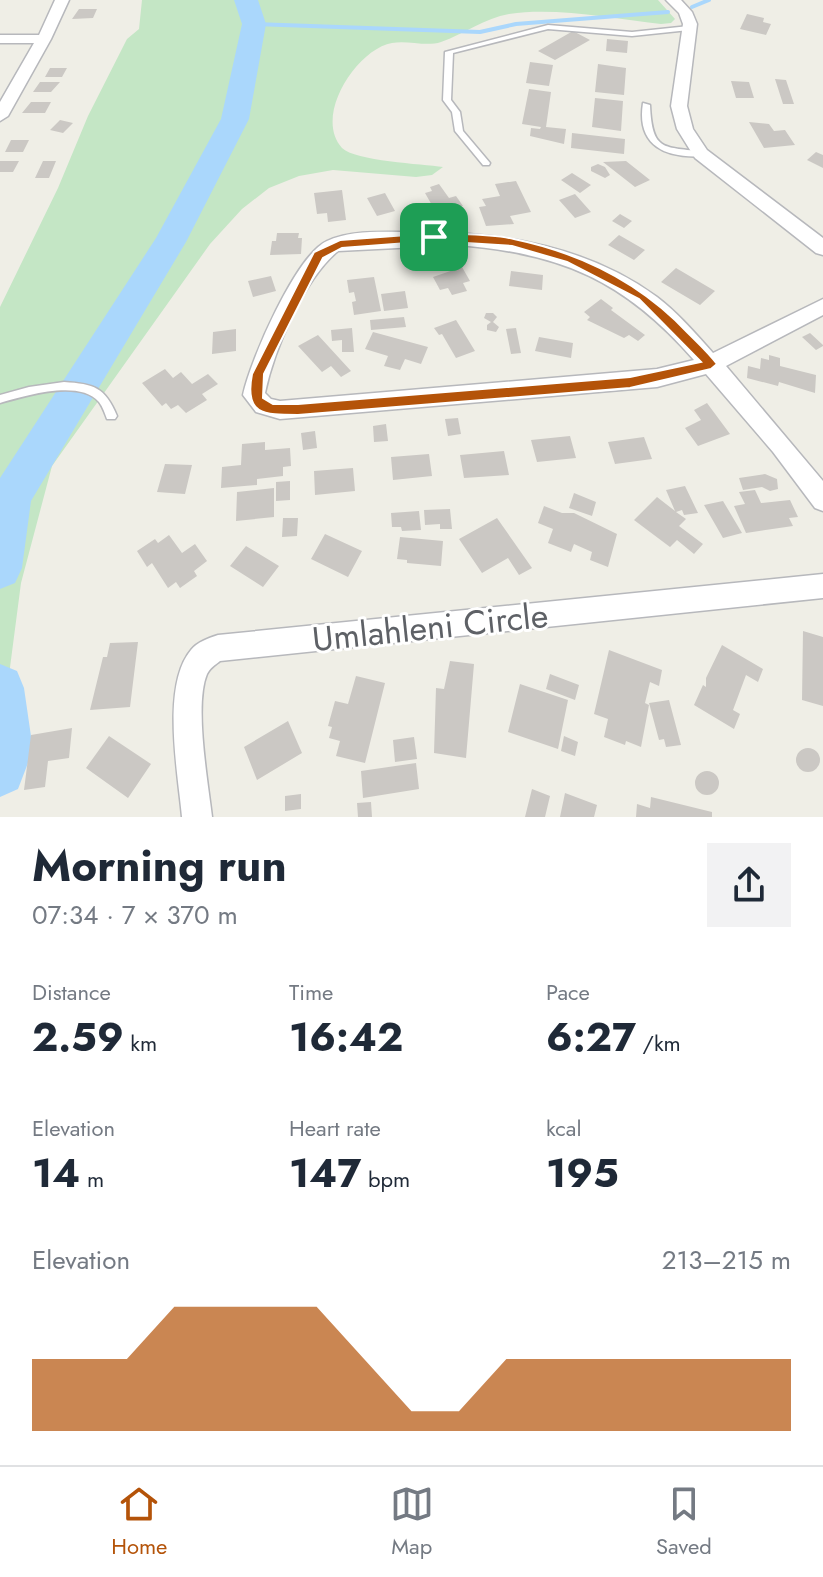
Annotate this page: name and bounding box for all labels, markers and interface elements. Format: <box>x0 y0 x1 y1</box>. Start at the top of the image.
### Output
pin <box>400 203 468 271</box>
icon: arrive <box>412 215 456 259</box>
street label: Umlahleni Circle <box>310 591 550 664</box>
text: Morning run <box>32 834 287 898</box>
button: share <box>707 843 791 927</box>
text: 07:34 · 7 × 370 m <box>32 896 238 934</box>
text: Distance <box>32 976 111 1008</box>
text: Time <box>289 976 333 1008</box>
text: Pace <box>546 976 590 1008</box>
text: 2.59 <box>32 1008 124 1066</box>
text: 16:42 <box>289 1008 403 1066</box>
text: 6:27 <box>546 1008 636 1066</box>
text: km <box>124 1027 157 1059</box>
text: /km <box>636 1027 681 1059</box>
text: Elevation <box>32 1112 115 1144</box>
text: Heart rate <box>289 1112 381 1144</box>
text: kcal <box>546 1112 582 1144</box>
text: 14 <box>32 1144 80 1202</box>
text: 147 <box>289 1144 361 1202</box>
text: 195 <box>546 1144 619 1202</box>
text: m <box>80 1163 104 1195</box>
text: bpm <box>361 1163 410 1195</box>
text: Elevation <box>32 1241 130 1279</box>
text: 213–215 m <box>662 1241 791 1279</box>
tab: Home <box>111 1482 167 1562</box>
tab: Map <box>390 1482 434 1562</box>
tab: Saved <box>656 1482 712 1562</box>

